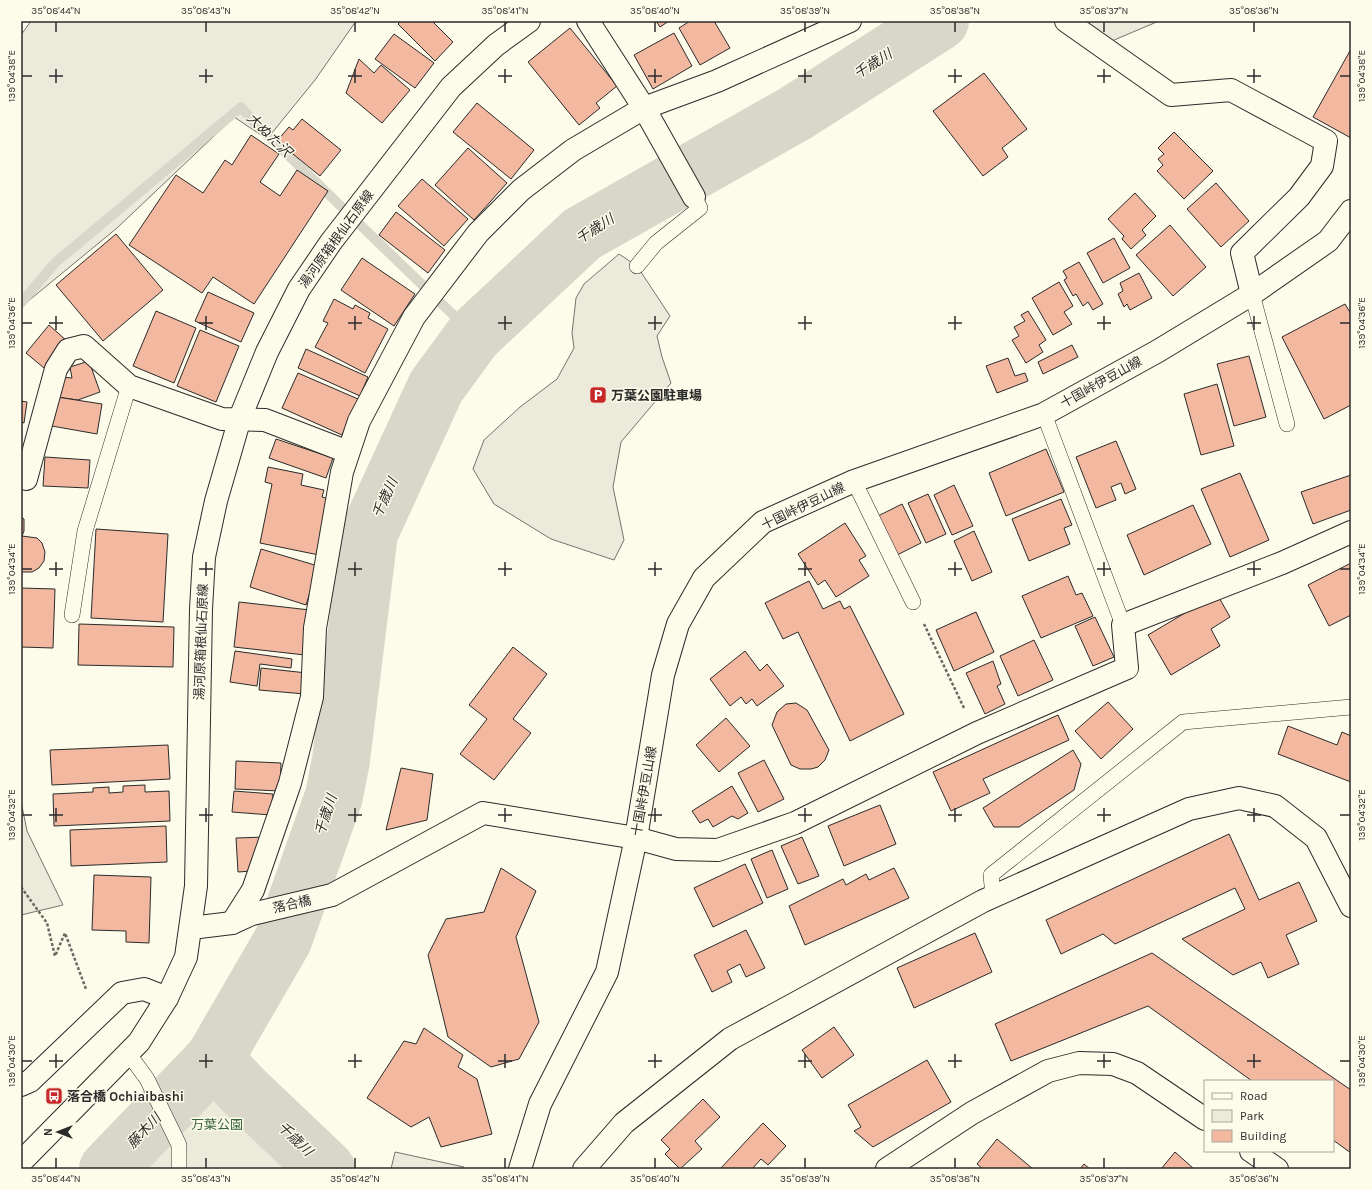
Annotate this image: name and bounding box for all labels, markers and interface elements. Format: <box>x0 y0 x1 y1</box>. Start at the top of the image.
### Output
text: 35°08'44"N <box>31 5 81 17</box>
text: 35°08'43"N <box>181 5 231 17</box>
text: 35°08'42"N <box>330 5 380 17</box>
text: 35°08'41"N <box>481 5 529 17</box>
text: 35°08'40"N <box>630 5 680 17</box>
text: 35°08'39"N <box>780 5 830 17</box>
text: 35°08'38"N <box>930 5 980 17</box>
text: 35°08'37"N <box>1080 5 1128 17</box>
text: 35°08'36"N <box>1229 5 1279 17</box>
water label: 千歳川 <box>851 44 897 83</box>
text: 139°04'38"E <box>6 50 18 102</box>
text: 139°04'38"E <box>1356 50 1368 102</box>
water label: 大ぬた沢 <box>243 109 296 162</box>
street label: 湯河原箱根仙石原線 <box>296 187 376 291</box>
water label: 千歳川 <box>573 209 619 248</box>
text: 139°04'36"E <box>6 297 18 349</box>
text: 139°04'36"E <box>1356 297 1368 349</box>
street label: 十国峠伊豆山線 <box>1058 353 1144 411</box>
parking icon: 万葉公園駐車場 <box>588 385 608 405</box>
place label: 万葉公園駐車場 <box>611 388 702 403</box>
water label: 千歳川 <box>369 474 402 521</box>
street label: 十国峠伊豆山線 <box>759 479 847 533</box>
text: 139°04'34"E <box>6 543 18 595</box>
text: 139°04'34"E <box>1356 543 1368 595</box>
street label: 湯河原箱根仙石原線 <box>191 583 211 701</box>
street label: 十国峠伊豆山線 <box>629 745 659 837</box>
text: 139°04'32"E <box>6 789 18 841</box>
text: 139°04'32"E <box>1356 789 1368 841</box>
water label: 千歳川 <box>311 790 341 838</box>
street label: 落合橋 <box>271 892 313 916</box>
text: 139°04'30"E <box>6 1035 18 1087</box>
text: 139°04'30"E <box>1356 1035 1368 1087</box>
legend <box>1204 1080 1334 1152</box>
bus stop icon: 落合橋 Ochiaibashi <box>44 1086 64 1106</box>
place label: 落合橋 Ochiaibashi <box>67 1089 184 1104</box>
text: Road <box>1240 1089 1268 1103</box>
water label: 藤木川 <box>123 1109 166 1152</box>
text: Park <box>1240 1109 1265 1123</box>
north arrow <box>38 1112 78 1152</box>
park label: 万葉公園 <box>191 1117 243 1132</box>
water label: 千歳川 <box>274 1118 317 1161</box>
text: N <box>42 1128 55 1136</box>
text: Building <box>1240 1129 1287 1143</box>
text: 35°08'44"N <box>31 1173 81 1185</box>
text: 35°08'43"N <box>181 1173 231 1185</box>
text: 35°08'42"N <box>330 1173 380 1185</box>
text: 35°08'41"N <box>481 1173 529 1185</box>
text: 35°08'40"N <box>630 1173 680 1185</box>
text: 35°08'39"N <box>780 1173 830 1185</box>
text: 35°08'38"N <box>930 1173 980 1185</box>
text: 35°08'37"N <box>1080 1173 1128 1185</box>
text: 35°08'36"N <box>1229 1173 1279 1185</box>

